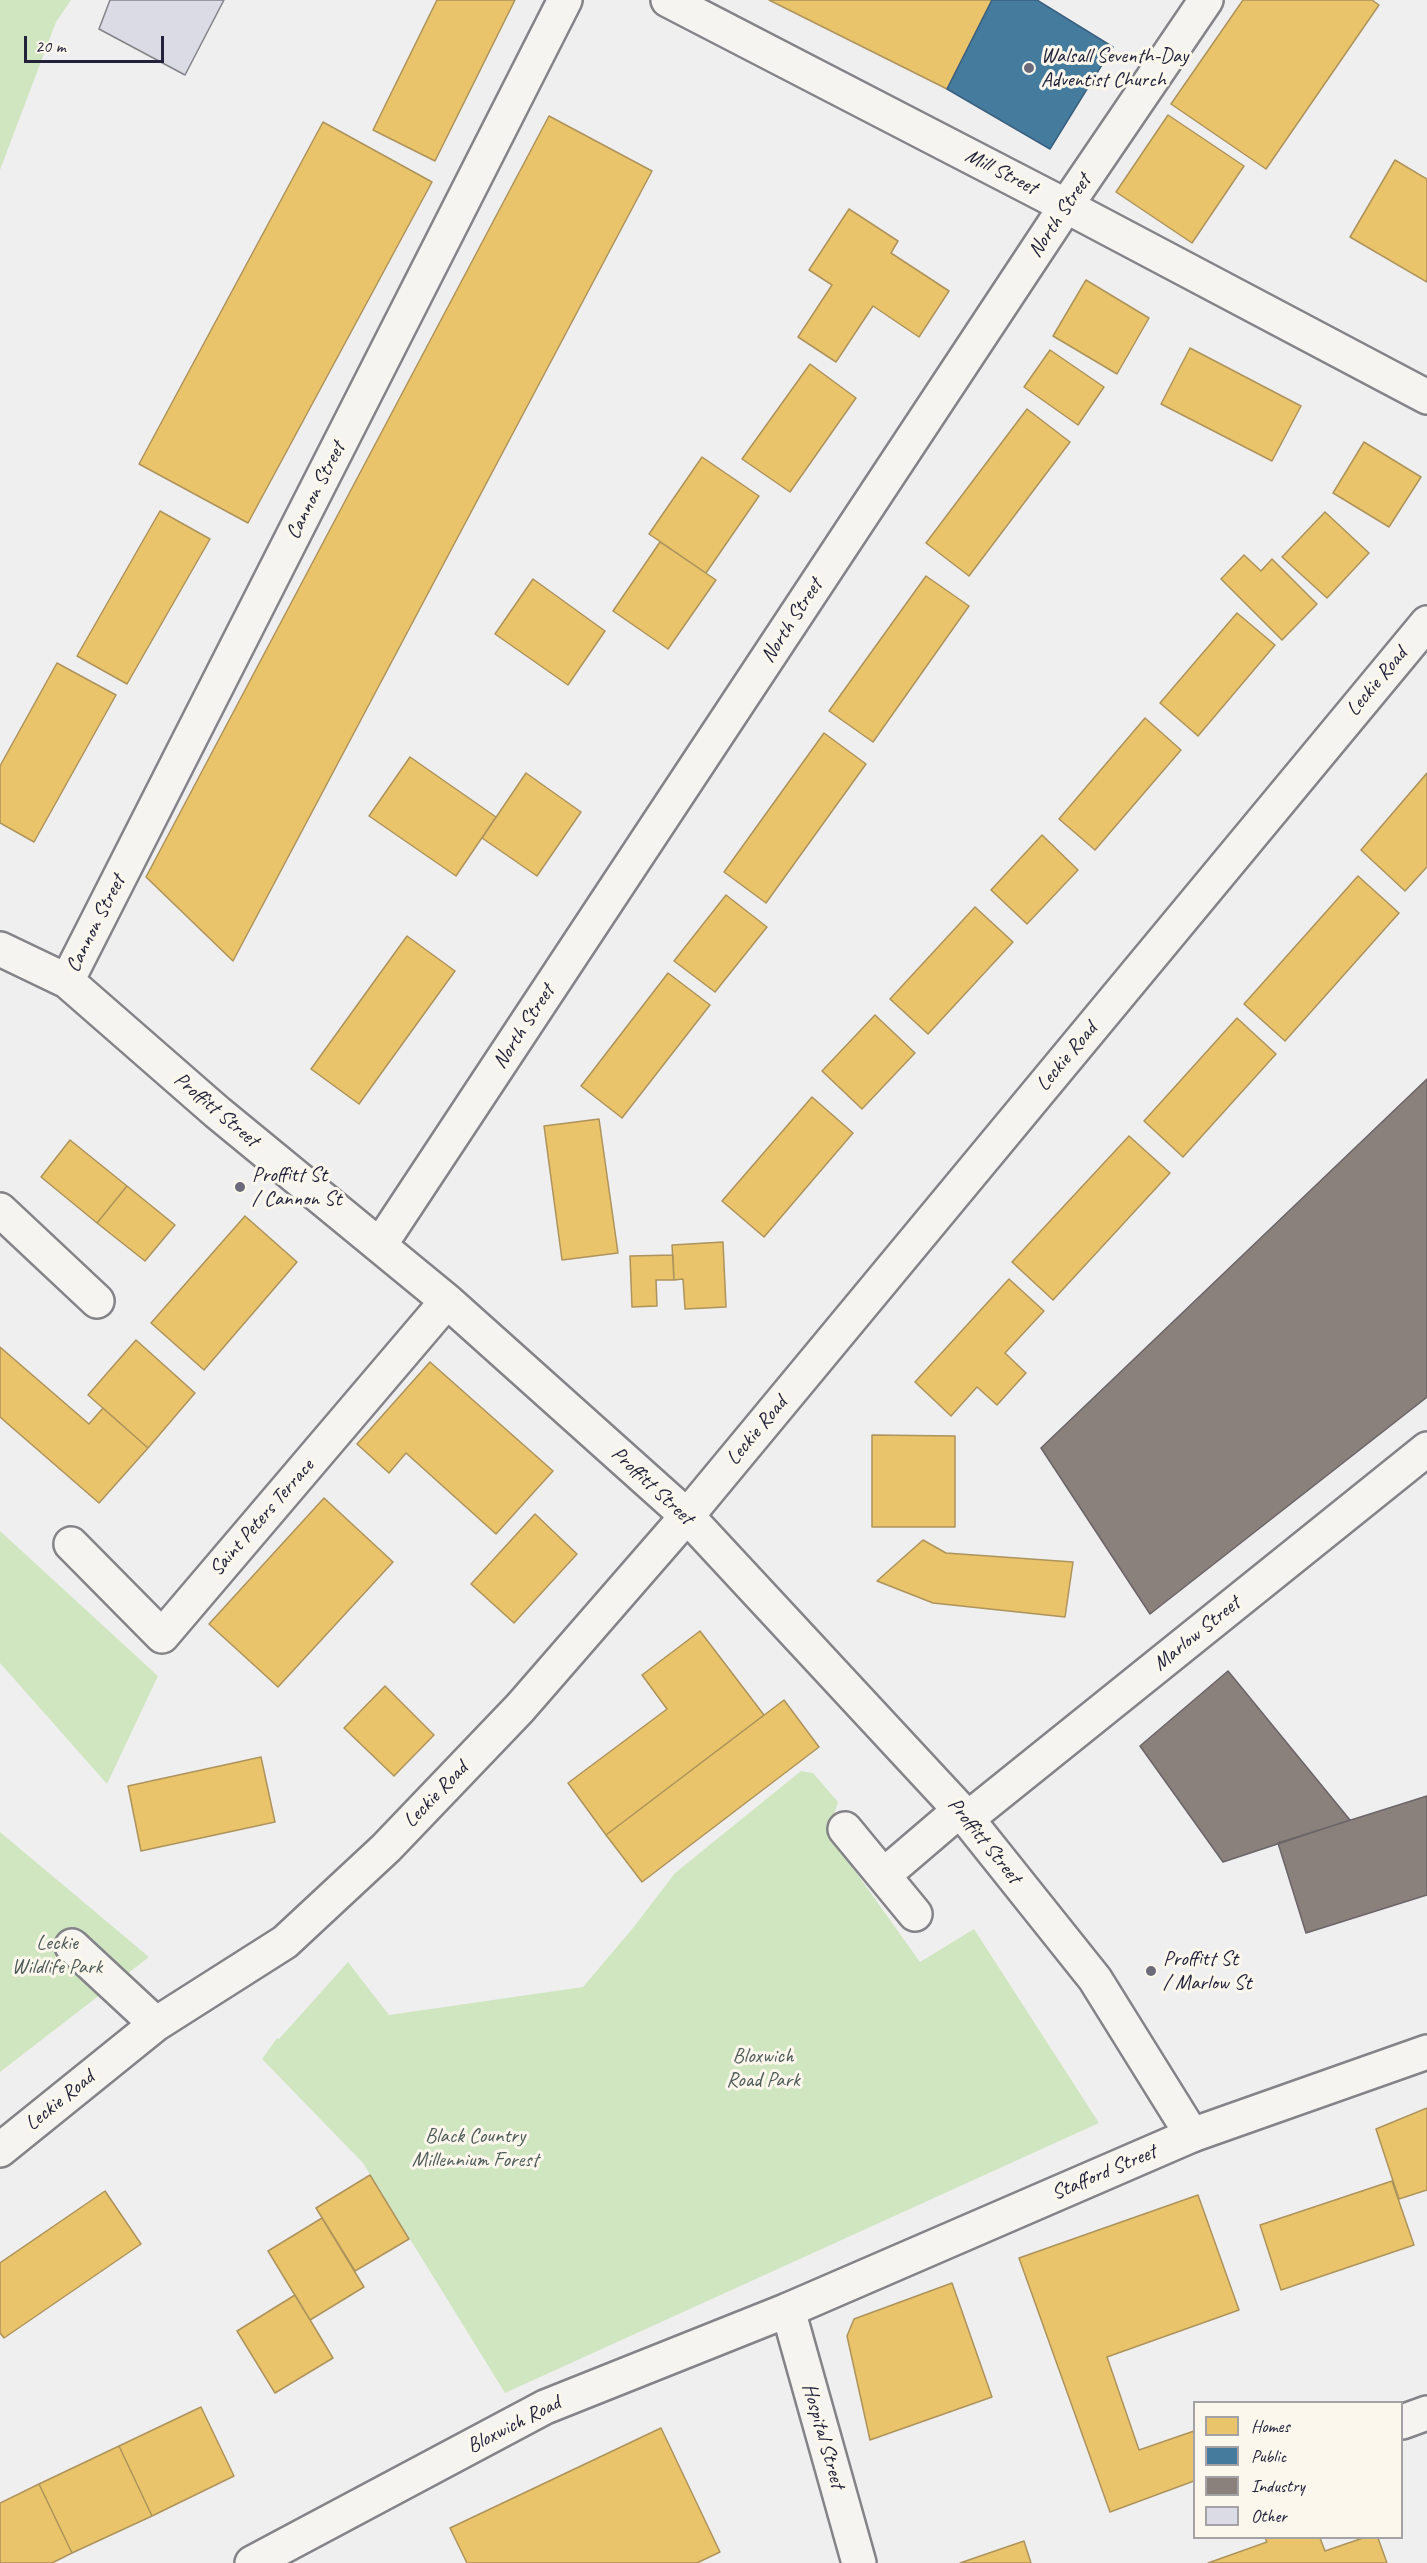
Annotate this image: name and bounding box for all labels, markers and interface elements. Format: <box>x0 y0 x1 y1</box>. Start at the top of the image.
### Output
scale bar <box>27 24 166 62</box>
text: 20 m <box>35 35 66 57</box>
place label: Walsall Seventh-Day Adventist Church <box>1041 43 1188 93</box>
marker: Walsall Seventh-Day Adventist Church <box>1022 61 1036 75</box>
street label: Mill Street <box>961 143 1041 201</box>
street label: North Street <box>1023 170 1097 262</box>
street label: Cannon Street <box>281 438 351 544</box>
street label: North Street <box>756 574 828 668</box>
street label: Leckie Road <box>1341 643 1413 721</box>
street label: Cannon Street <box>61 871 131 977</box>
street label: North Street <box>488 980 560 1074</box>
street label: Leckie Road <box>1031 1018 1103 1096</box>
street label: Proffitt Street <box>168 1067 264 1153</box>
place label: Proffitt St / Cannon St <box>252 1162 342 1212</box>
marker: Proffitt St / Cannon St <box>233 1180 247 1194</box>
street label: Leckie Road <box>721 1392 793 1470</box>
street label: Proffitt Street <box>606 1442 698 1530</box>
street label: Saint Peters Terrace <box>204 1454 320 1582</box>
street label: Marlow Street <box>1148 1591 1246 1677</box>
street label: Leckie Road <box>398 1757 474 1833</box>
street label: Proffitt Street <box>942 1793 1026 1889</box>
park label: Leckie Wildlife Park <box>12 1930 102 1980</box>
place label: Proffitt St / Marlow St <box>1163 1946 1251 1996</box>
marker: Proffitt St / Marlow St <box>1144 1964 1158 1978</box>
park label: Bloxwich Road Park <box>726 2043 800 2093</box>
street label: Leckie Road <box>20 2065 100 2137</box>
park label: Black Country Millennium Forest <box>412 2123 538 2173</box>
street label: Stafford Street <box>1048 2140 1160 2206</box>
street label: Hospital Street <box>796 2381 850 2491</box>
street label: Bloxwich Road <box>463 2391 565 2459</box>
legend <box>1193 2401 1403 2539</box>
text: Homes <box>1251 2415 1290 2437</box>
text: Public <box>1251 2445 1286 2467</box>
text: Industry <box>1251 2475 1305 2497</box>
text: Other <box>1251 2505 1287 2527</box>

